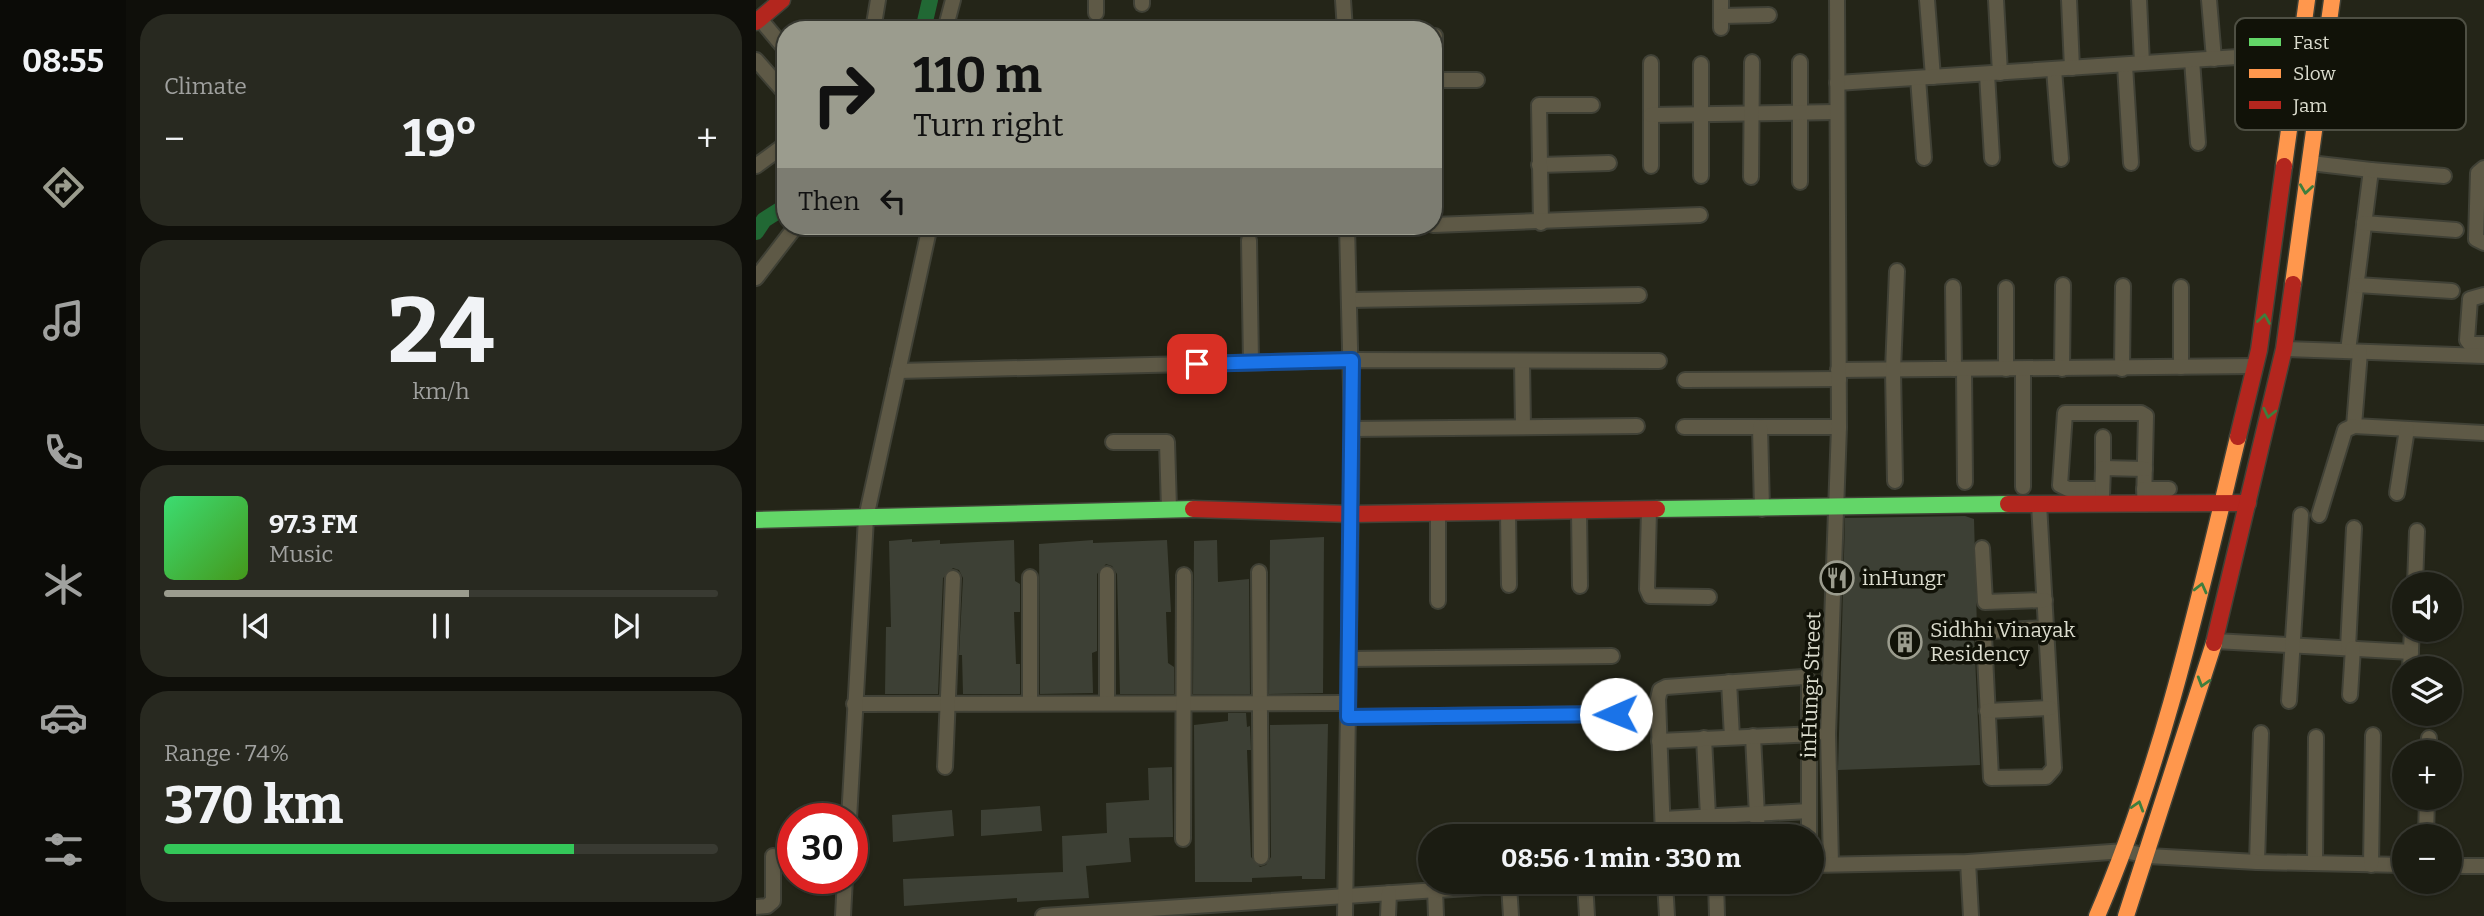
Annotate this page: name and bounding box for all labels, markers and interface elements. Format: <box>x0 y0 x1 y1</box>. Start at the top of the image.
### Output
legend <box>2235 18 2466 130</box>
text: Fast <box>2293 31 2330 54</box>
text: 08:55 <box>22 42 104 80</box>
text: 110 m <box>913 46 1042 105</box>
icon: right <box>798 49 889 140</box>
text: Slow <box>2293 62 2336 85</box>
text: Climate <box>164 72 247 100</box>
text: Jam <box>2292 94 2327 117</box>
text: Turn right <box>913 106 1064 144</box>
text: 19° <box>403 107 478 170</box>
text: − <box>164 116 185 162</box>
text: + <box>696 116 718 162</box>
icon: directions <box>39 163 88 212</box>
icon: left <box>874 182 912 220</box>
one-way arrow <box>2299 183 2314 195</box>
text: Then <box>798 186 860 217</box>
text: 24 <box>388 277 494 386</box>
icon: music <box>39 296 88 345</box>
one-way arrow <box>2256 313 2271 325</box>
pin <box>1167 334 1227 394</box>
icon: arrive <box>1178 345 1216 383</box>
text: km/h <box>413 377 469 405</box>
one-way arrow <box>2263 407 2277 419</box>
icon: phone <box>39 428 88 477</box>
text: 97.3 FM <box>269 509 358 540</box>
text: Music <box>269 540 333 568</box>
restaurant icon: inHungr <box>1818 559 1856 597</box>
icon: climate <box>39 560 88 609</box>
place label: inHungr <box>1862 565 1945 591</box>
map controls <box>2392 572 2462 894</box>
button: sound <box>2392 572 2462 642</box>
one-way arrow <box>2193 582 2208 594</box>
icon: previous <box>237 607 275 645</box>
icon: pause <box>422 607 460 645</box>
icon: next <box>607 607 645 645</box>
street label: inHungr Street <box>1795 611 1827 759</box>
place label: Sidhhi Vinayak Residency <box>1930 617 2075 667</box>
building icon: Sidhhi Vinayak Residency <box>1886 623 1924 661</box>
button: layers <box>2392 656 2462 726</box>
one-way arrow <box>2196 675 2211 687</box>
position arrow <box>1579 677 1653 751</box>
icon: car <box>39 693 88 742</box>
text: Range · 74% <box>164 739 289 767</box>
button: + <box>2392 740 2462 810</box>
text: 370 km <box>164 774 343 837</box>
one-way arrow <box>2130 801 2145 813</box>
speed limit sign: 30 <box>777 803 868 894</box>
button: − <box>2392 824 2462 894</box>
icon: filters <box>39 825 88 874</box>
text: 08:56 · 1 min · 330 m <box>1501 843 1741 874</box>

